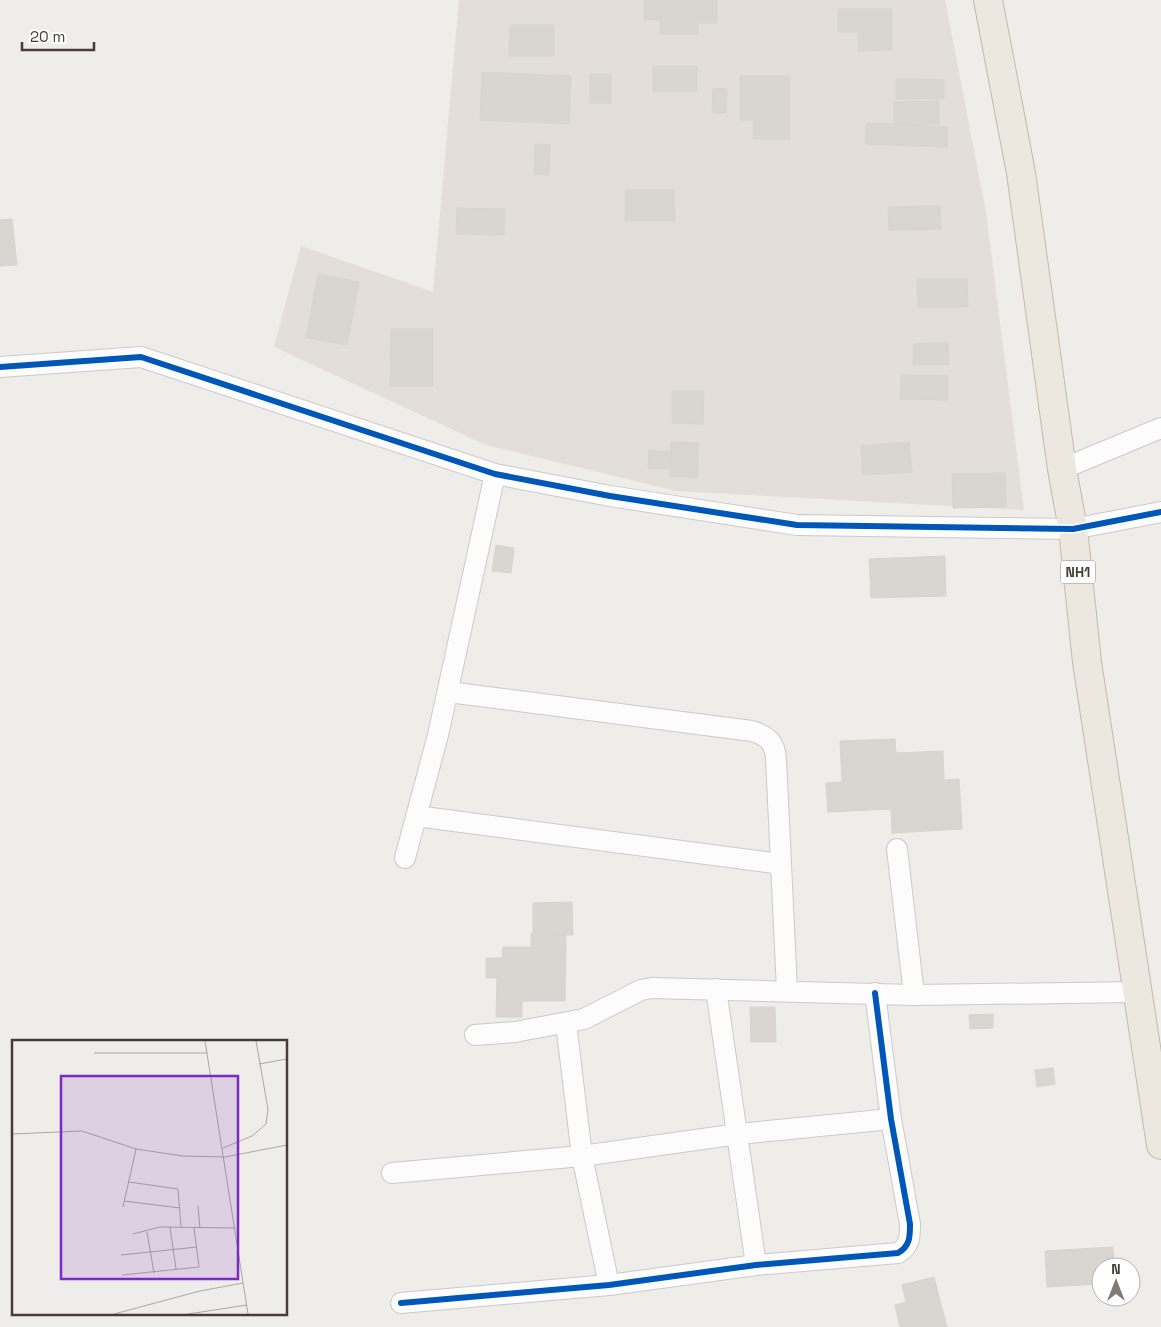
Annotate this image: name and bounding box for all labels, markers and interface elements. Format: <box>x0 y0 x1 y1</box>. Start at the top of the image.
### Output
scale bar <box>22 20 95 52</box>
text: 20 m <box>30 27 65 46</box>
road number: NH1 <box>1060 560 1096 584</box>
inset map <box>12 1040 288 1314</box>
north arrow <box>1091 1257 1141 1307</box>
text: N <box>1111 1260 1121 1278</box>

